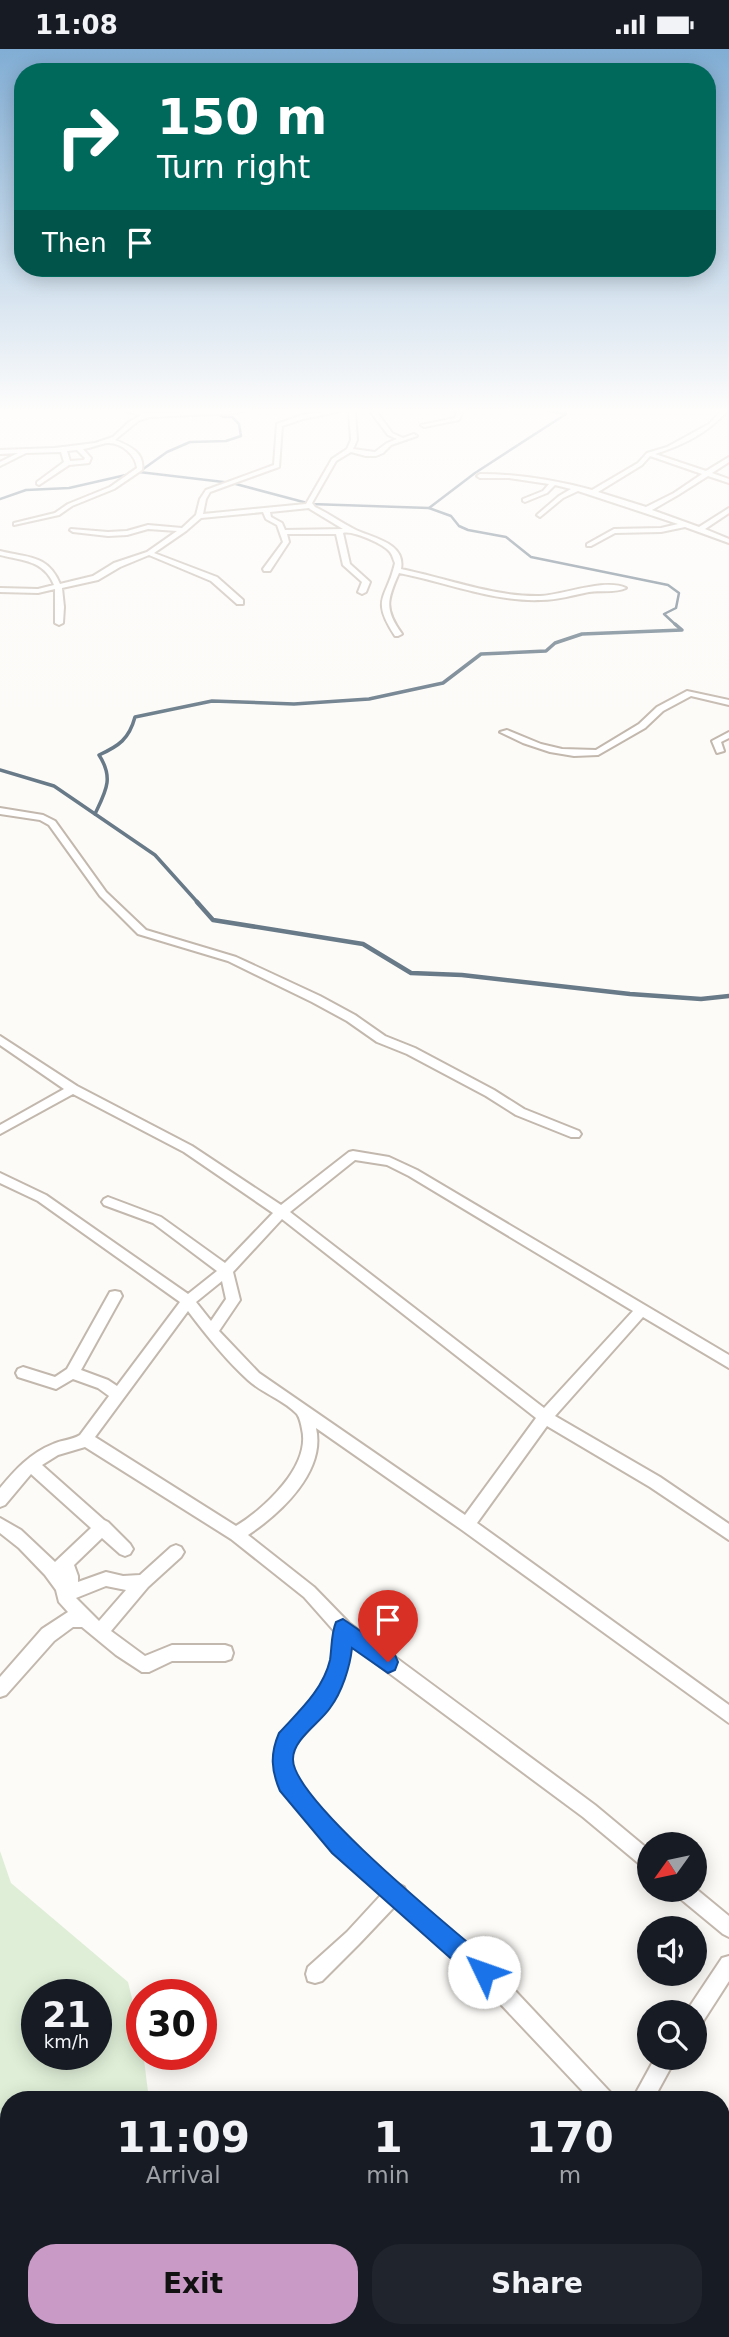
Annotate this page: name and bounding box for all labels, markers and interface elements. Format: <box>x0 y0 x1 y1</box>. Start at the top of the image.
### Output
text: 11:08 <box>35 10 118 40</box>
text: 150 m <box>157 89 327 146</box>
icon: right <box>42 91 133 182</box>
text: Turn right <box>157 148 310 186</box>
icon: arrive <box>121 224 159 262</box>
text: Then <box>42 228 107 258</box>
pin <box>358 1590 418 1662</box>
icon: arrive <box>369 1601 407 1639</box>
north arrow <box>637 1832 707 1902</box>
map controls <box>637 1832 707 2070</box>
button: sound <box>637 1916 707 1986</box>
position arrow <box>447 1935 521 2009</box>
speed limit sign: 30 <box>126 1979 217 2070</box>
text: 21 <box>42 1995 91 2035</box>
button: search <box>637 2000 707 2070</box>
text: km/h <box>44 2031 89 2052</box>
text: 11:09 <box>116 2113 250 2162</box>
text: 1 <box>373 2113 403 2162</box>
text: 170 <box>526 2113 614 2162</box>
text: Arrival <box>146 2162 221 2188</box>
text: min <box>366 2162 410 2188</box>
text: m <box>559 2162 581 2188</box>
button: Exit <box>28 2244 358 2324</box>
button: Share <box>372 2244 702 2324</box>

